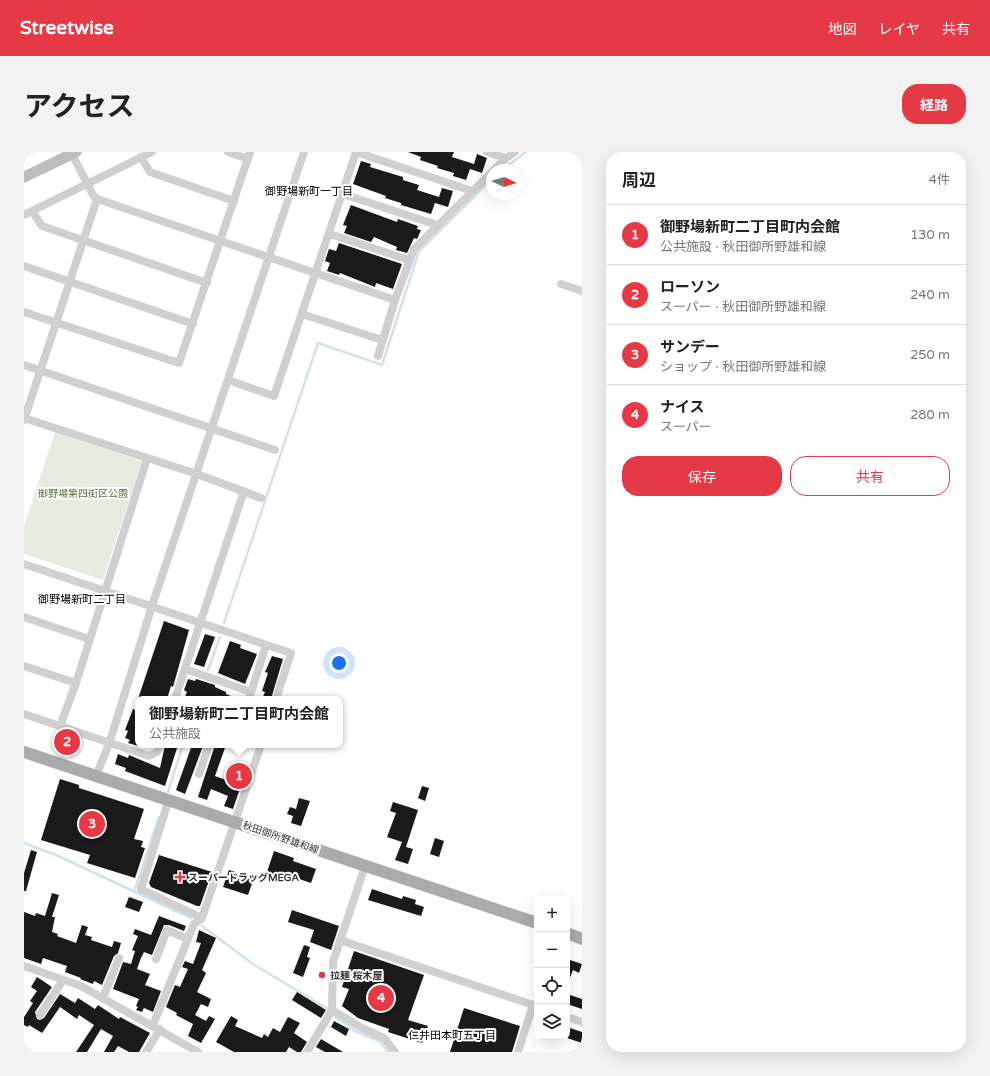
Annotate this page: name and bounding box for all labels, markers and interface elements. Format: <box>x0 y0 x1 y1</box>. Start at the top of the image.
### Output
text: Streetwise <box>20 17 114 39</box>
text: 地図 <box>828 21 856 38</box>
text: レイヤ <box>878 21 920 38</box>
text: 共有 <box>942 21 970 38</box>
button: 経路 <box>902 84 966 124</box>
text: アクセス <box>24 90 135 124</box>
north arrow <box>486 164 522 200</box>
text: 周辺 <box>622 170 656 191</box>
text: 4件 <box>929 172 950 188</box>
district label: 御野場新町一丁目 <box>264 185 353 198</box>
text: 御野場新町二丁目町内会館 <box>660 218 840 236</box>
text: 1 <box>631 227 639 243</box>
text: 130 m <box>910 227 950 243</box>
text: 公共施設 · 秋田御所野雄和線 <box>660 239 826 255</box>
text: ローソン <box>660 278 720 296</box>
text: 2 <box>631 287 639 303</box>
text: 240 m <box>910 287 950 303</box>
text: スーパー · 秋田御所野雄和線 <box>660 299 826 315</box>
text: サンデー <box>660 338 720 356</box>
text: 3 <box>631 347 639 363</box>
text: 250 m <box>910 347 950 363</box>
text: ショップ · 秋田御所野雄和線 <box>660 359 826 375</box>
text: ナイス <box>660 398 705 416</box>
text: 4 <box>631 407 639 423</box>
text: 280 m <box>910 407 950 423</box>
text: スーパー <box>660 419 712 435</box>
button: 保存 <box>622 456 782 496</box>
button: 共有 <box>790 456 950 496</box>
park label: 御野場第四街区公園 <box>38 488 128 500</box>
district label: 御野場新町二丁目 <box>37 593 126 606</box>
your location <box>329 653 349 673</box>
popup <box>135 696 343 748</box>
text: 御野場新町二丁目町内会館 <box>149 705 329 723</box>
text: 公共施設 <box>149 726 201 742</box>
pin: 2 <box>54 727 80 757</box>
pin: 1 <box>226 761 252 791</box>
pin: 3 <box>79 809 105 839</box>
street label: 秋田御所野雄和線 <box>241 819 320 857</box>
marker: スーパードラッグMEGA <box>175 872 185 882</box>
place label: スーパードラッグMEGA <box>188 872 299 884</box>
map controls <box>534 896 570 1040</box>
button: + <box>534 896 570 932</box>
button: − <box>534 932 570 968</box>
button: locate <box>534 968 570 1004</box>
marker: 拉麺 桜木屋 <box>317 970 327 980</box>
place label: 拉麺 桜木屋 <box>330 970 383 982</box>
pin: 4 <box>368 983 394 1013</box>
button: layers <box>534 1004 570 1040</box>
district label: 仁井田本町五丁目 <box>408 1029 496 1042</box>

